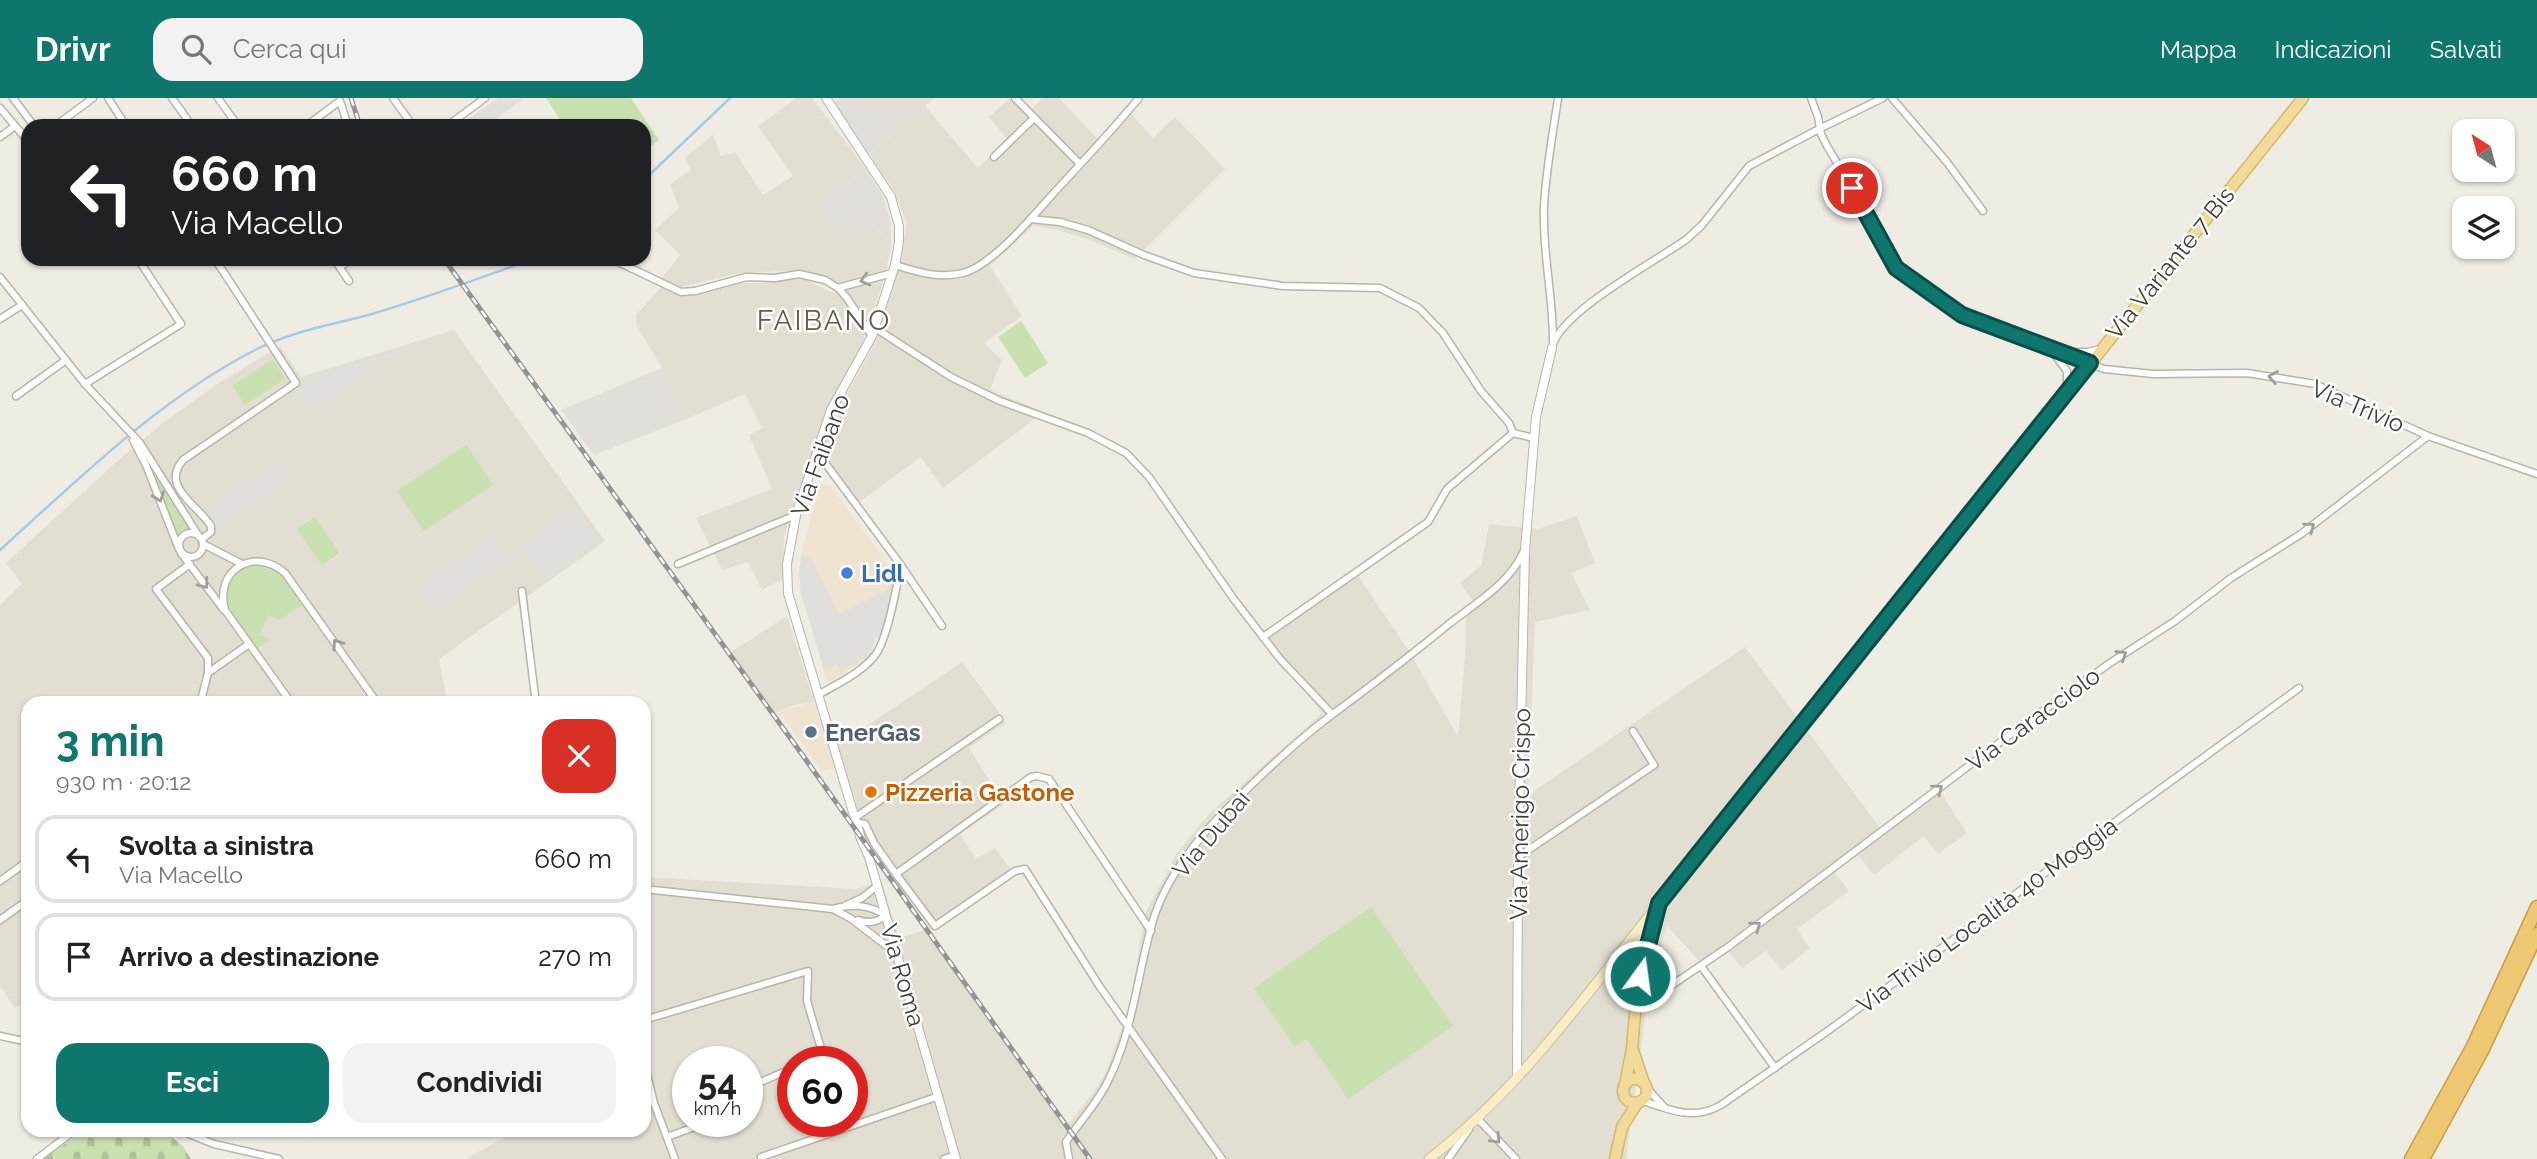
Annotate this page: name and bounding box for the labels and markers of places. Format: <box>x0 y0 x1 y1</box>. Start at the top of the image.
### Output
pin <box>1822 158 1882 218</box>
place label: Lidl <box>861 559 905 588</box>
marker: Lidl <box>839 565 855 581</box>
place label: EnerGas <box>825 718 921 747</box>
marker: EnerGas <box>803 724 819 740</box>
place label: Pizzeria Gastone <box>885 778 1074 807</box>
marker: Pizzeria Gastone <box>863 784 879 800</box>

